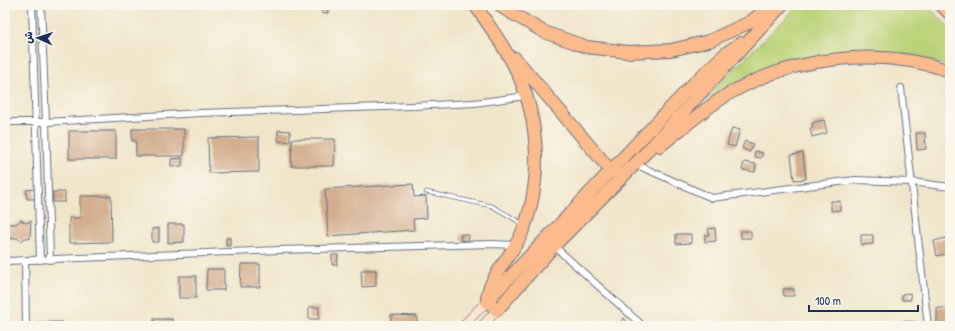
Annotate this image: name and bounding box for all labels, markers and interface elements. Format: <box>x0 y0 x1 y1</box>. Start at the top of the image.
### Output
north arrow <box>18 18 58 58</box>
text: ش <box>21 31 35 44</box>
scale bar <box>809 287 918 313</box>
text: 100 m <box>815 292 841 309</box>

